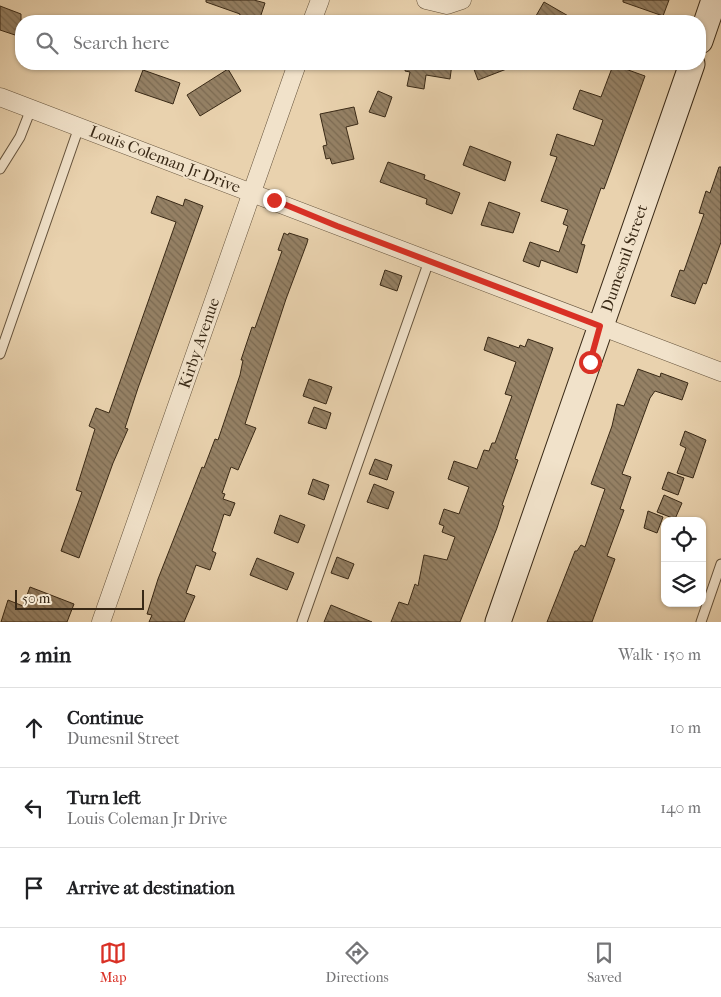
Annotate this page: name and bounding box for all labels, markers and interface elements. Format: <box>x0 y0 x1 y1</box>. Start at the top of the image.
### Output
search box <box>15 15 706 70</box>
icon: search <box>33 29 61 57</box>
text: Search here <box>73 32 169 54</box>
street label: Louis Coleman Jr Drive <box>87 121 243 197</box>
route end <box>263 189 286 212</box>
street label: Dumesnil Street <box>597 201 651 314</box>
street label: Kirby Avenue <box>175 295 223 391</box>
route start <box>579 351 602 374</box>
map controls <box>661 517 706 607</box>
button: locate <box>661 517 706 562</box>
button: layers <box>661 562 706 607</box>
scale bar <box>15 587 144 610</box>
text: 50 m <box>22 590 50 607</box>
text: 2 min <box>20 643 71 667</box>
text: Walk · 150 m <box>618 645 701 664</box>
text: Continue <box>67 707 143 729</box>
icon: ahead <box>20 714 48 742</box>
text: 10 m <box>670 718 701 737</box>
text: Dumesnil Street <box>67 729 179 748</box>
text: Turn left <box>67 787 141 809</box>
icon: left <box>20 794 48 822</box>
text: 140 m <box>660 798 701 817</box>
text: Louis Coleman Jr Drive <box>67 809 227 828</box>
icon: arrive <box>20 874 48 902</box>
text: Arrive at destination <box>67 877 235 899</box>
tab: Map <box>99 939 127 986</box>
tab: Directions <box>326 939 389 986</box>
tab: Saved <box>587 939 622 986</box>

